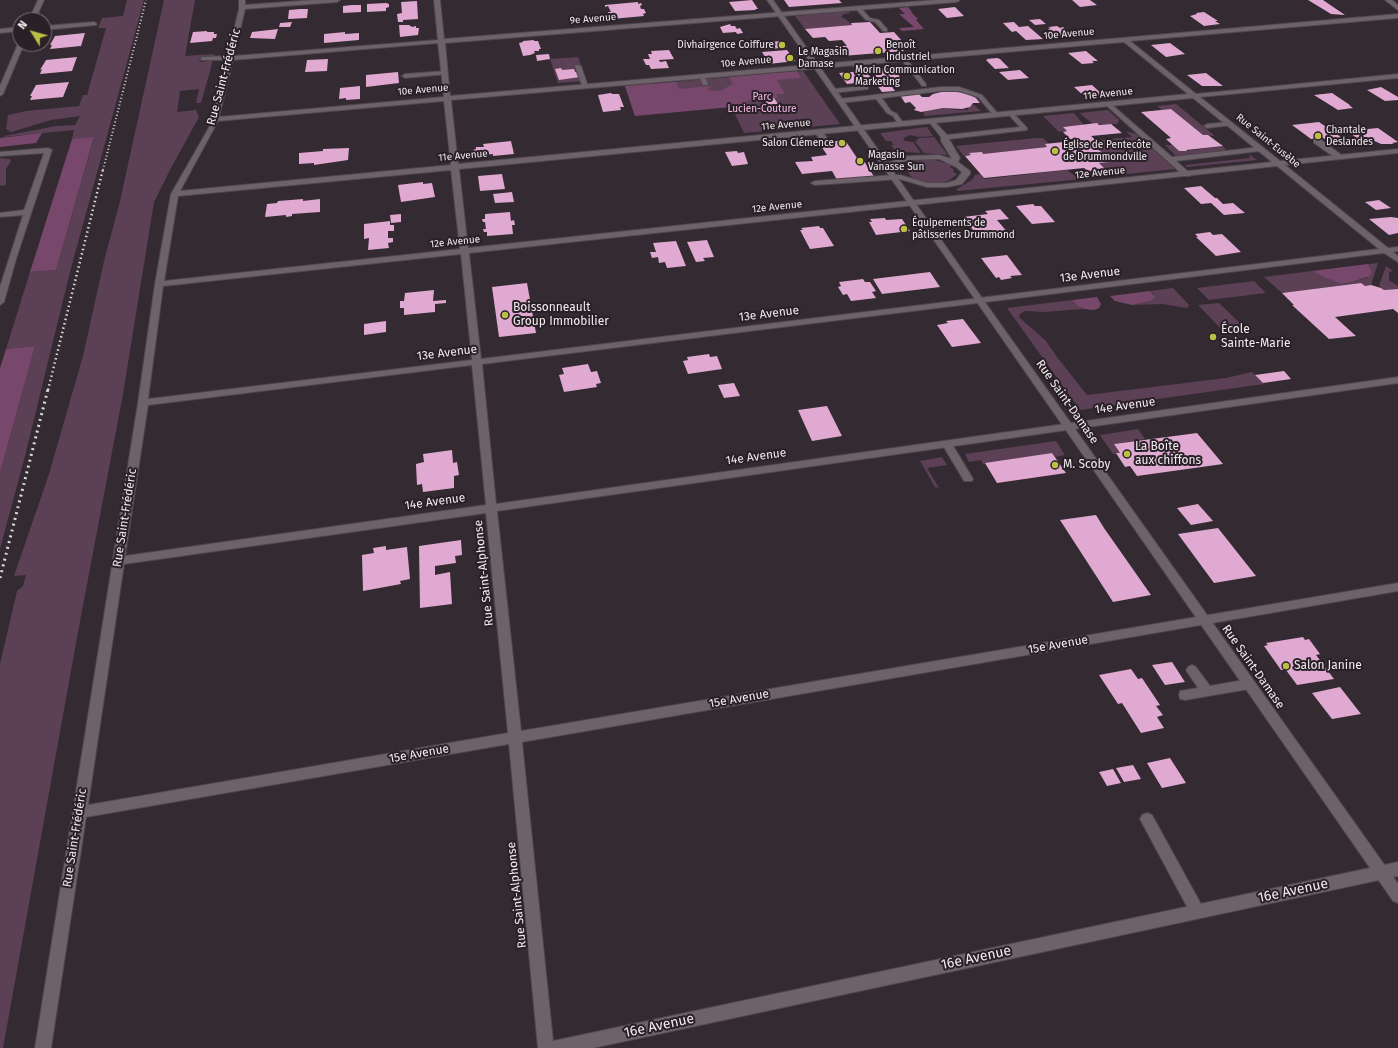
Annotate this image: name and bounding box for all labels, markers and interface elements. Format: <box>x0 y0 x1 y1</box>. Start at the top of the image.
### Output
street label: 9e Avenue <box>569 11 617 27</box>
north arrow <box>12 12 52 52</box>
text: N <box>15 18 30 32</box>
street label: 10e Avenue <box>1043 26 1095 42</box>
street label: Rue Saint-Frédéric <box>204 27 244 127</box>
place label: Divhairgence Coiffure <box>677 39 774 51</box>
place label: Benoît Industriel <box>886 39 930 62</box>
marker: Divhairgence Coiffure <box>777 40 787 50</box>
place label: Le Magasin Damase <box>798 46 848 70</box>
marker: Benoît Industriel <box>873 46 883 56</box>
marker: Le Magasin Damase <box>785 53 795 63</box>
street label: 10e Avenue <box>720 54 772 70</box>
place label: Morin Communication Marketing <box>855 64 955 88</box>
marker: Morin Communication Marketing <box>842 71 852 81</box>
street label: 10e Avenue <box>397 82 449 98</box>
street label: 11e Avenue <box>1083 85 1133 103</box>
park label: Parc Lucien-Couture <box>727 91 797 114</box>
street label: Rue Saint-Eusèbe <box>1233 111 1303 171</box>
street label: 11e Avenue <box>761 117 811 133</box>
place label: Chantale Deslandes <box>1326 124 1373 148</box>
marker: Chantale Deslandes <box>1313 131 1323 141</box>
place label: Salon Clémence <box>762 137 834 149</box>
marker: Salon Clémence <box>837 138 847 148</box>
place label: Église de Pentecôte de Drummondville <box>1063 139 1151 162</box>
marker: Église de Pentecôte de Drummondville <box>1050 146 1060 156</box>
street label: 11e Avenue <box>438 148 488 164</box>
place label: Magasin Vanasse Sun <box>868 149 924 172</box>
marker: Magasin Vanasse Sun <box>855 156 865 166</box>
street label: 12e Avenue <box>1074 164 1126 182</box>
street label: 12e Avenue <box>751 198 803 216</box>
place label: Équipements de pâtisseries Drummond <box>912 217 1015 240</box>
marker: Équipements de pâtisseries Drummond <box>899 224 909 234</box>
street label: 12e Avenue <box>429 233 481 251</box>
street label: 13e Avenue <box>1059 264 1121 286</box>
place label: Boissonneault Group Immobilier <box>513 301 609 329</box>
street label: 13e Avenue <box>738 303 800 325</box>
marker: Boissonneault Group Immobilier <box>500 310 510 320</box>
place label: École Sainte-Marie <box>1221 323 1290 351</box>
marker: École Sainte-Marie <box>1208 332 1218 342</box>
street label: 13e Avenue <box>416 342 478 364</box>
street label: Rue Saint-Damase <box>1033 357 1101 447</box>
street label: 14e Avenue <box>1094 395 1156 417</box>
place label: La Boîte aux chiffons <box>1135 440 1201 468</box>
street label: 14e Avenue <box>725 446 787 468</box>
marker: La Boîte aux chiffons <box>1122 449 1132 459</box>
place label: M. Scoby <box>1063 458 1110 472</box>
marker: M. Scoby <box>1050 460 1060 470</box>
street label: Rue Saint-Frédéric <box>110 468 140 568</box>
street label: 14e Avenue <box>404 491 466 513</box>
street label: Rue Saint-Alphonse <box>471 519 497 627</box>
street label: Rue Saint-Damase <box>1219 622 1287 712</box>
street label: 15e Avenue <box>1027 633 1089 657</box>
place label: Salon Janine <box>1294 659 1362 673</box>
marker: Salon Janine <box>1281 661 1291 671</box>
street label: 15e Avenue <box>708 687 770 711</box>
street label: 15e Avenue <box>388 742 450 766</box>
street label: Rue Saint-Frédéric <box>60 788 90 888</box>
street label: Rue Saint-Alphonse <box>504 841 530 949</box>
street label: 16e Avenue <box>1256 875 1330 907</box>
street label: 16e Avenue <box>939 942 1013 974</box>
street label: 16e Avenue <box>622 1010 696 1042</box>

